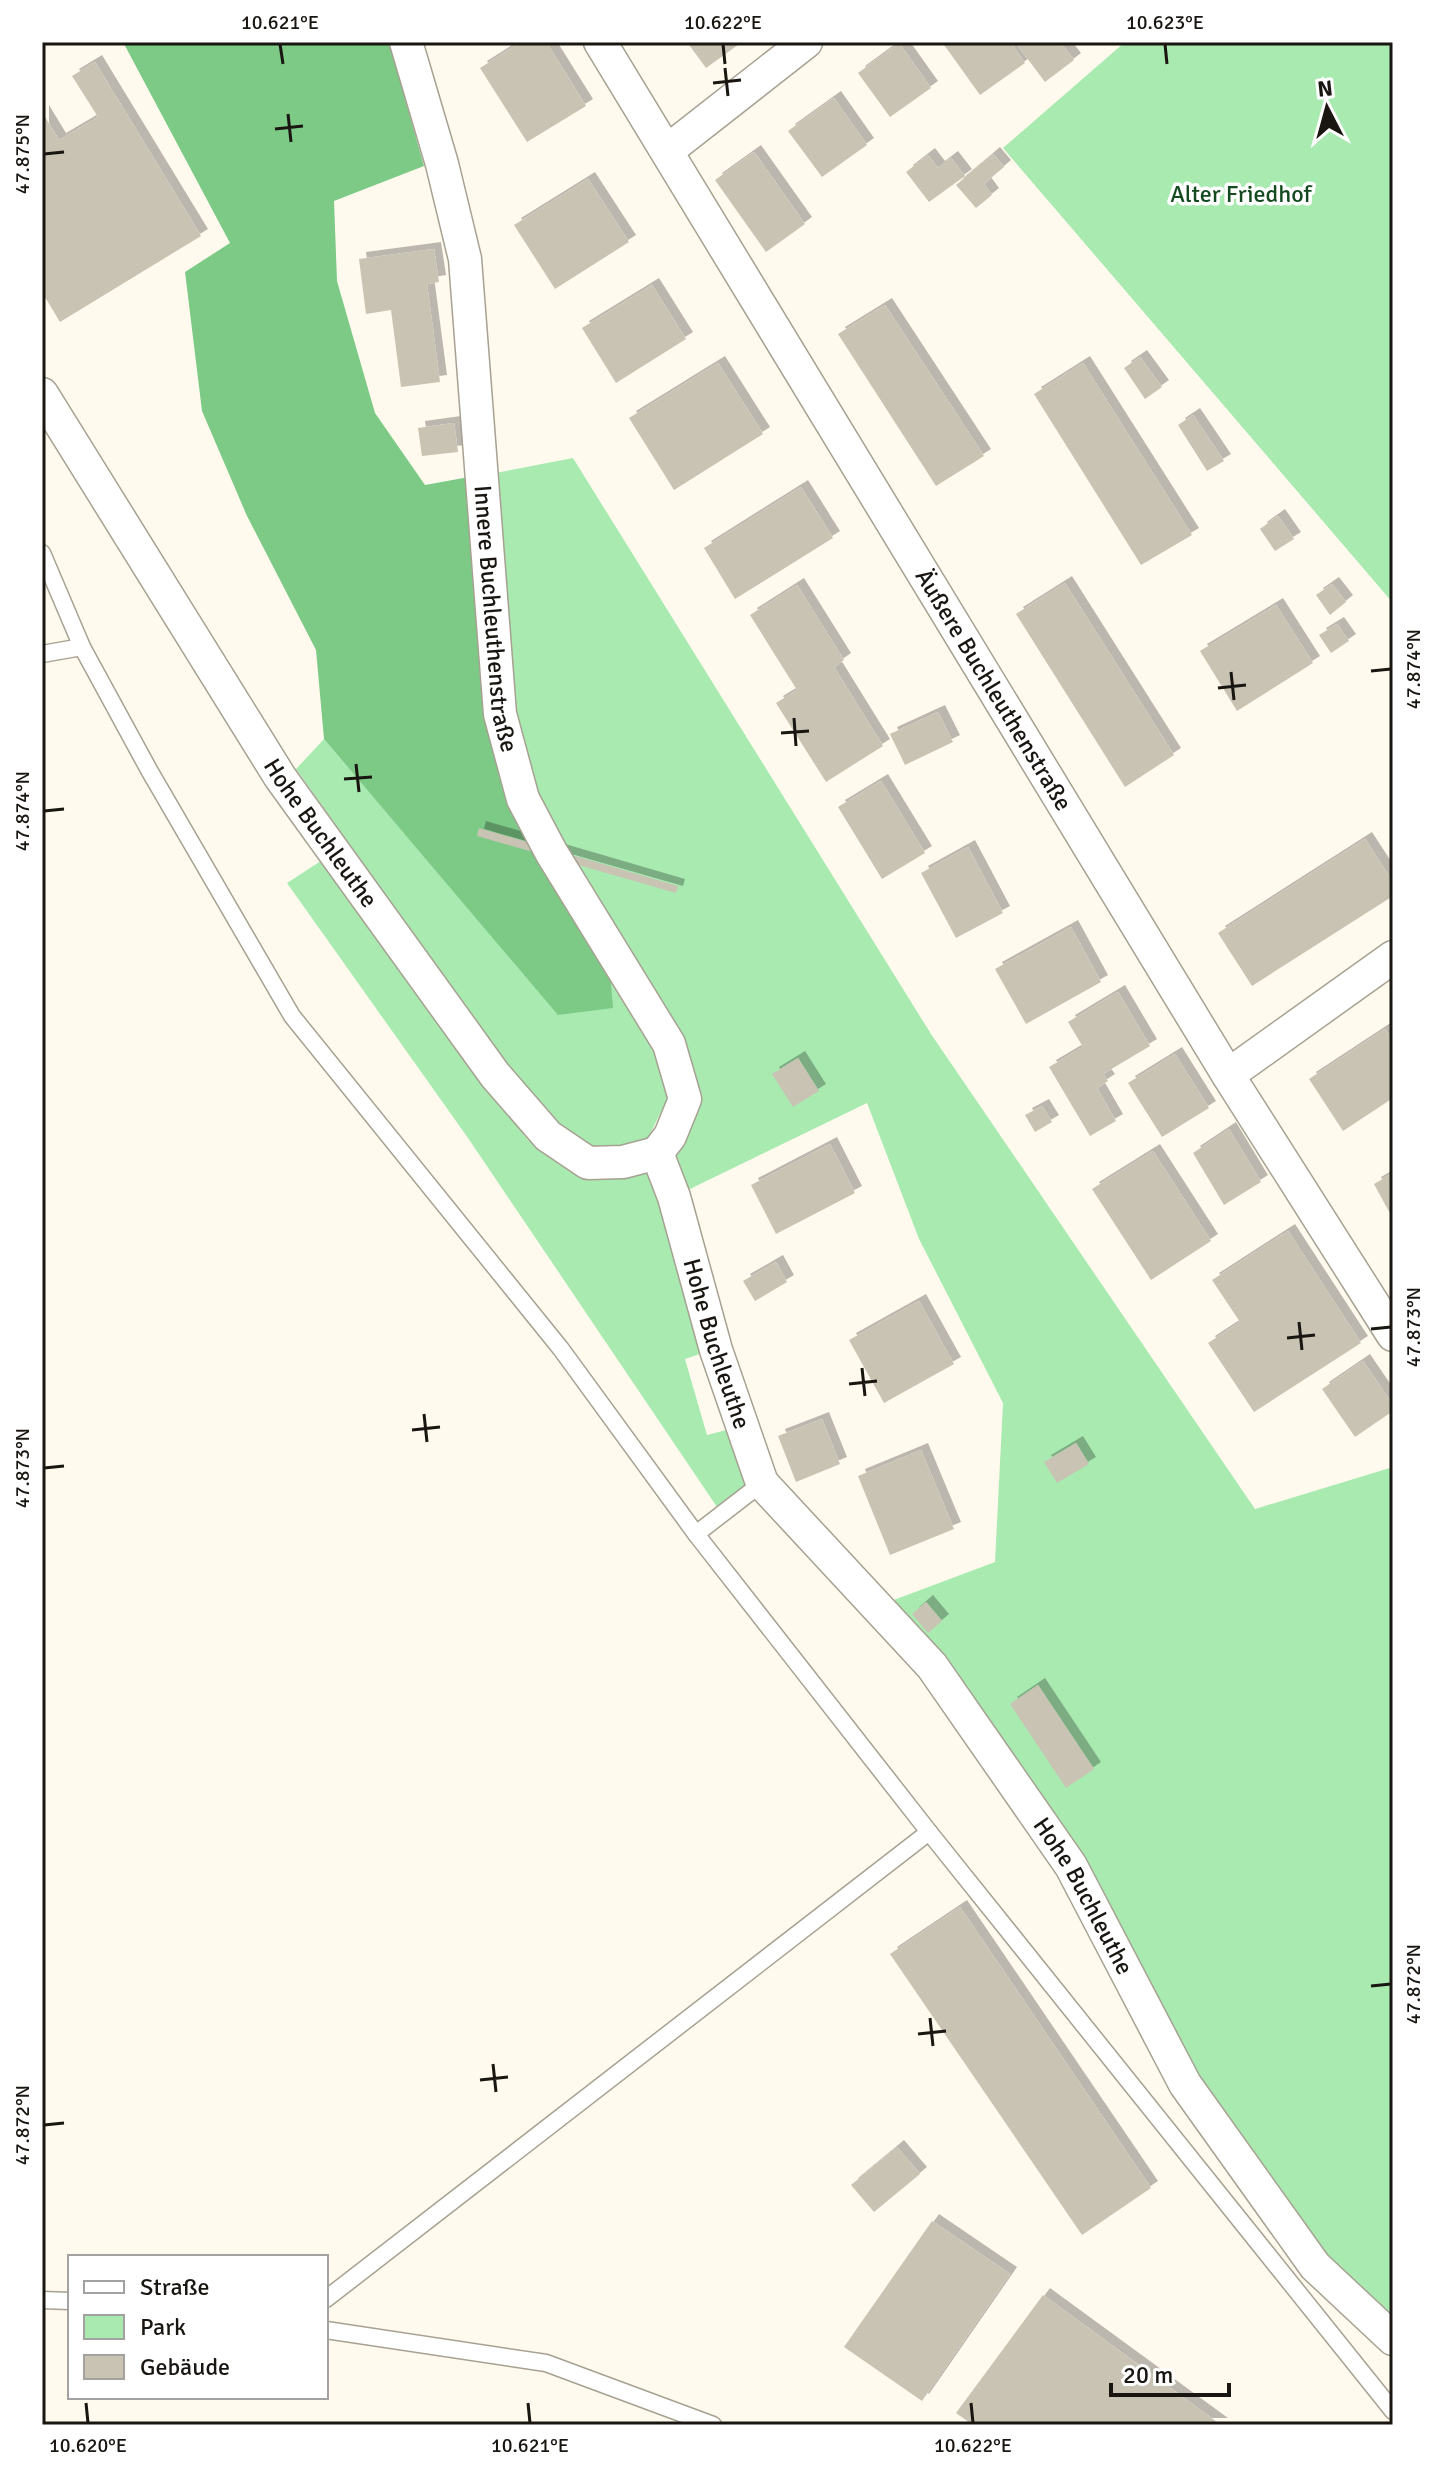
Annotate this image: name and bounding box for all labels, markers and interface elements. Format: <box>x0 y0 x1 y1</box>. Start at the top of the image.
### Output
text: 10.621°E <box>241 10 319 35</box>
text: 10.622°E <box>684 10 762 35</box>
text: 10.623°E <box>1126 10 1204 35</box>
north arrow <box>1287 68 1367 148</box>
text: N <box>1316 74 1334 103</box>
text: 47.875°N <box>10 114 35 194</box>
park label: Alter Friedhof <box>1170 179 1313 209</box>
street label: Innere Buchleuthenstraße <box>467 484 525 755</box>
street label: Äußere Buchleuthenstraße <box>909 563 1079 816</box>
text: 47.874°N <box>1401 629 1426 709</box>
street label: Hohe Buchleuthe <box>257 753 384 913</box>
text: 47.874°N <box>10 771 35 851</box>
street label: Hohe Buchleuthe <box>677 1255 757 1433</box>
text: 47.873°N <box>1401 1287 1426 1367</box>
text: 47.873°N <box>10 1428 35 1508</box>
street label: Hohe Buchleuthe <box>1027 1811 1140 1980</box>
text: 47.872°N <box>1401 1944 1426 2024</box>
text: 47.872°N <box>10 2085 35 2165</box>
legend <box>68 2255 328 2399</box>
text: Straße <box>140 2272 210 2302</box>
text: Park <box>140 2312 186 2342</box>
scale bar <box>1111 2347 1229 2397</box>
text: Gebäude <box>140 2352 230 2382</box>
text: 20 m <box>1123 2360 1173 2390</box>
text: 10.620°E <box>49 2433 127 2458</box>
text: 10.621°E <box>491 2433 569 2458</box>
text: 10.622°E <box>934 2433 1012 2458</box>

